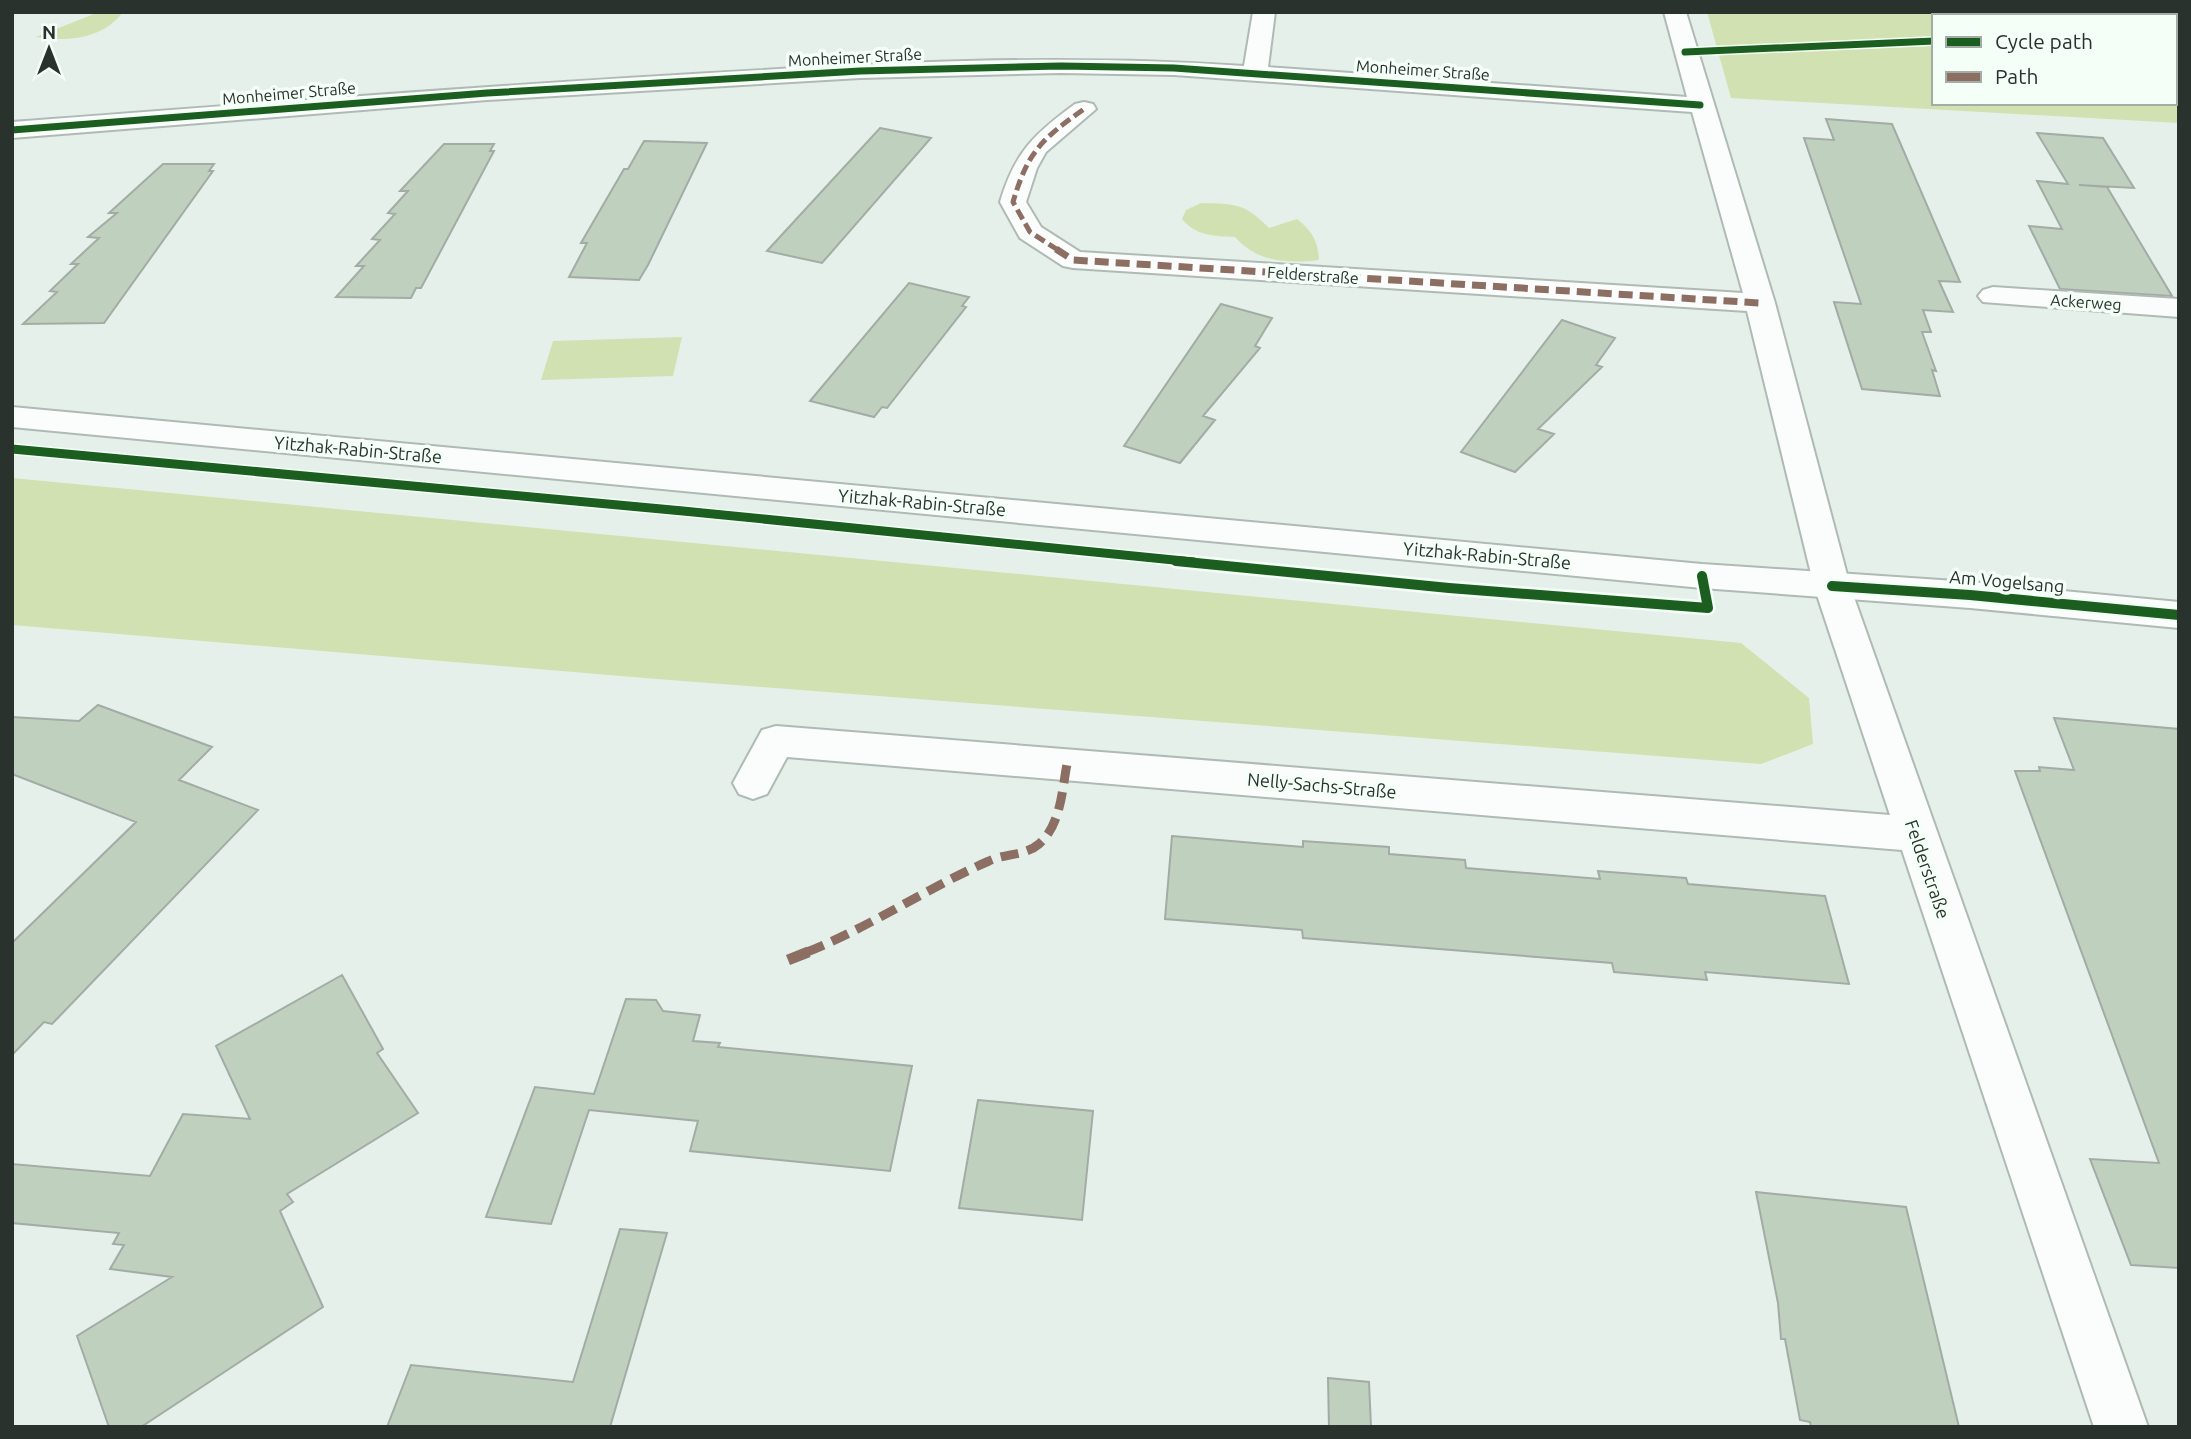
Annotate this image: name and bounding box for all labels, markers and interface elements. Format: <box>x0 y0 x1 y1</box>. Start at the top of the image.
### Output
north arrow <box>14 14 84 84</box>
legend <box>1932 14 2177 105</box>
text: N <box>42 21 56 43</box>
text: Cycle path <box>1995 29 2093 53</box>
street label: Monheimer Straße <box>788 45 922 69</box>
street label: Monheimer Straße <box>1356 56 1490 84</box>
text: Path <box>1995 64 2038 88</box>
street label: Monheimer Straße <box>221 78 357 108</box>
street label: Felderstraße <box>1267 263 1359 287</box>
street label: Ackerweg <box>2050 291 2122 313</box>
street label: Yitzhak-Rabin-Straße <box>273 432 443 466</box>
street label: Yitzhak-Rabin-Straße <box>837 485 1007 519</box>
street label: Yitzhak-Rabin-Straße <box>1402 538 1572 572</box>
street label: Am Vogelsang <box>1949 566 2065 596</box>
street label: Nelly-Sachs-Straße <box>1247 769 1397 801</box>
street label: Felderstraße <box>1902 817 1954 921</box>

